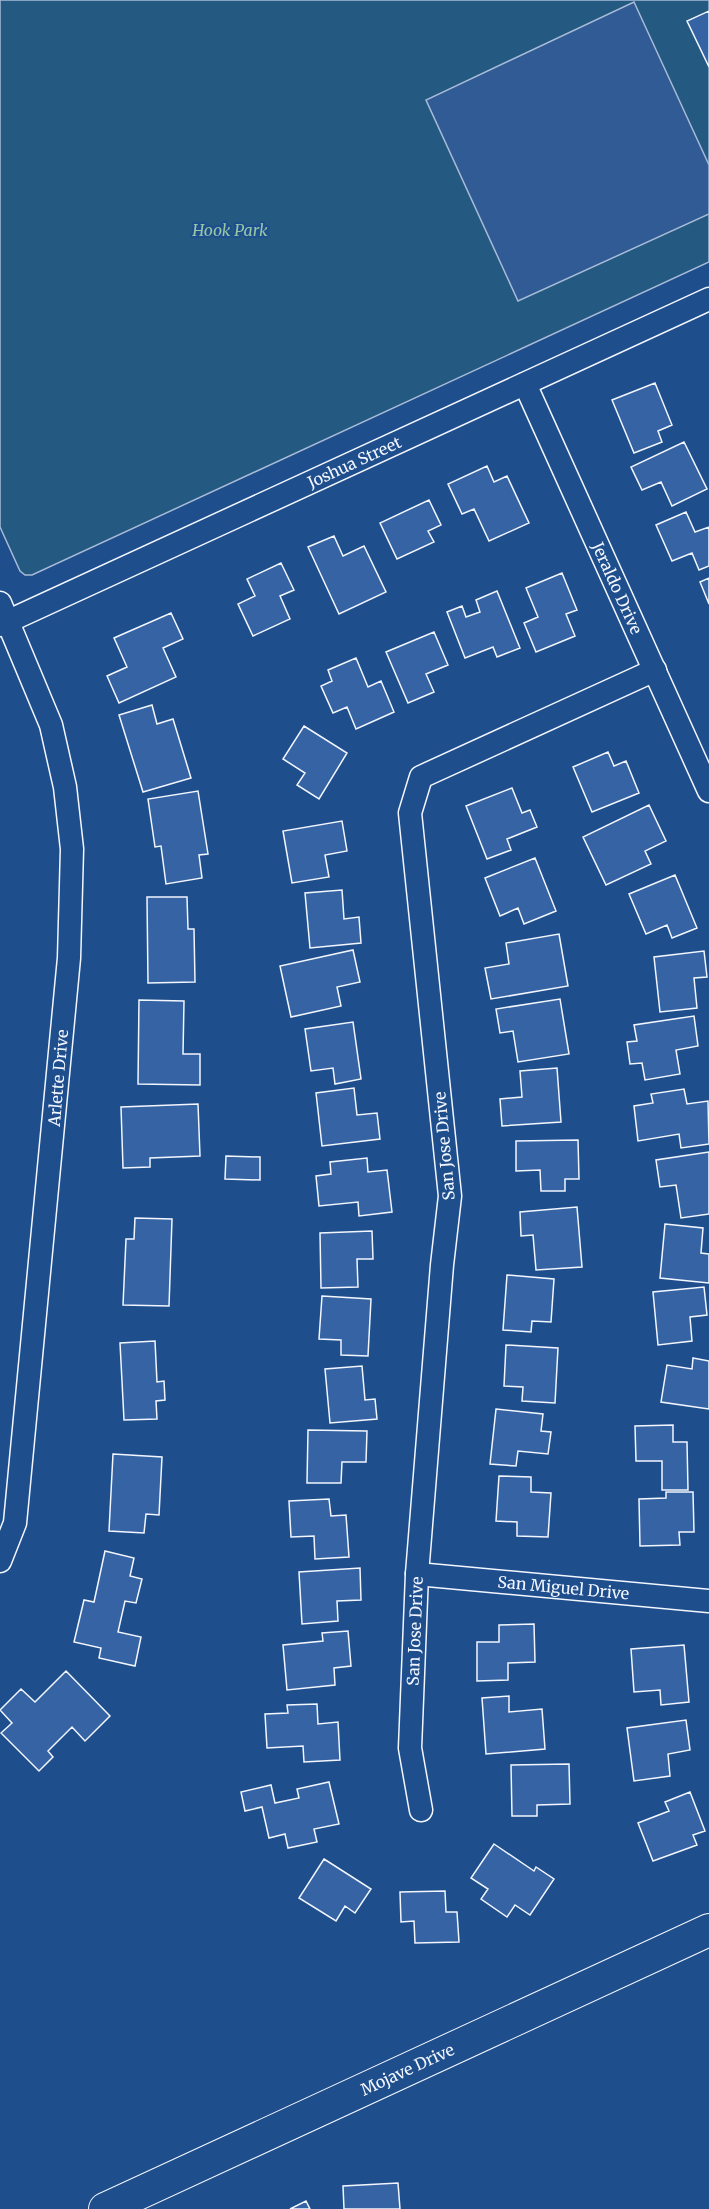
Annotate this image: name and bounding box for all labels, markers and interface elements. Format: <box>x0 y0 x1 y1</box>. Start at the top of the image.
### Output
park label: Hook Park <box>191 220 268 240</box>
street label: Joshua Street <box>303 432 405 493</box>
street label: Jeraldo Drive <box>587 538 647 637</box>
street label: Arlette Drive <box>44 1029 72 1128</box>
street label: San Jose Drive <box>429 1091 459 1201</box>
street label: San Miguel Drive <box>497 1572 630 1604</box>
street label: San Jose Drive <box>403 1576 427 1686</box>
street label: Mojave Drive <box>357 2039 457 2100</box>

